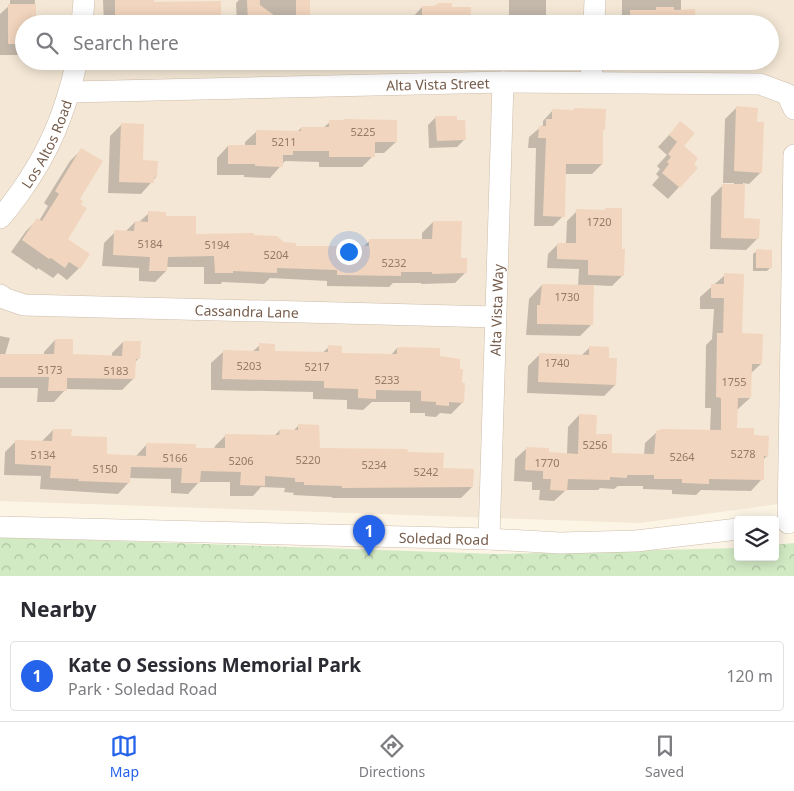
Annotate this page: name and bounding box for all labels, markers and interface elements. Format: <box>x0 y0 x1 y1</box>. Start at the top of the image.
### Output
search box <box>15 15 779 70</box>
icon: search <box>33 29 61 57</box>
text: Search here <box>73 30 179 56</box>
street label: Alta Vista Street <box>386 73 490 94</box>
street label: Los Altos Road <box>16 97 75 192</box>
house number: 5225 <box>350 124 376 139</box>
house number: 5211 <box>271 134 297 149</box>
house number: 1720 <box>586 214 612 229</box>
house number: 5184 <box>137 236 163 251</box>
house number: 5194 <box>204 237 230 252</box>
your location <box>336 239 362 265</box>
house number: 5204 <box>263 247 289 262</box>
house number: 5232 <box>381 255 407 270</box>
street label: Alta Vista Way <box>485 263 507 356</box>
house number: 1730 <box>554 289 580 304</box>
street label: Cassandra Lane <box>194 300 299 321</box>
house number: 1740 <box>544 355 570 370</box>
house number: 5203 <box>236 358 262 373</box>
house number: 5217 <box>304 359 330 374</box>
house number: 5173 <box>37 362 63 377</box>
house number: 5183 <box>103 363 129 378</box>
house number: 5233 <box>374 372 400 387</box>
house number: 1755 <box>721 374 747 389</box>
house number: 5256 <box>582 437 608 452</box>
house number: 5278 <box>730 446 756 461</box>
house number: 5134 <box>30 447 56 462</box>
house number: 5264 <box>669 449 695 464</box>
house number: 5166 <box>162 450 188 465</box>
house number: 5220 <box>295 452 321 467</box>
house number: 5206 <box>228 453 254 468</box>
house number: 1770 <box>534 455 560 470</box>
house number: 5234 <box>361 457 387 472</box>
house number: 5150 <box>92 461 118 476</box>
house number: 5242 <box>413 464 439 479</box>
pin: 1 <box>353 515 385 556</box>
map controls <box>734 516 779 561</box>
button: layers <box>734 516 779 561</box>
street label: Soledad Road <box>399 527 489 548</box>
text: Nearby <box>20 595 96 623</box>
text: Kate O Sessions Memorial Park <box>68 652 361 678</box>
text: 1 <box>32 665 42 687</box>
text: 120 m <box>726 665 773 687</box>
text: Park · Soledad Road <box>68 678 217 700</box>
tab: Map <box>110 732 139 781</box>
tab: Directions <box>359 732 425 781</box>
tab: Saved <box>645 732 684 781</box>

